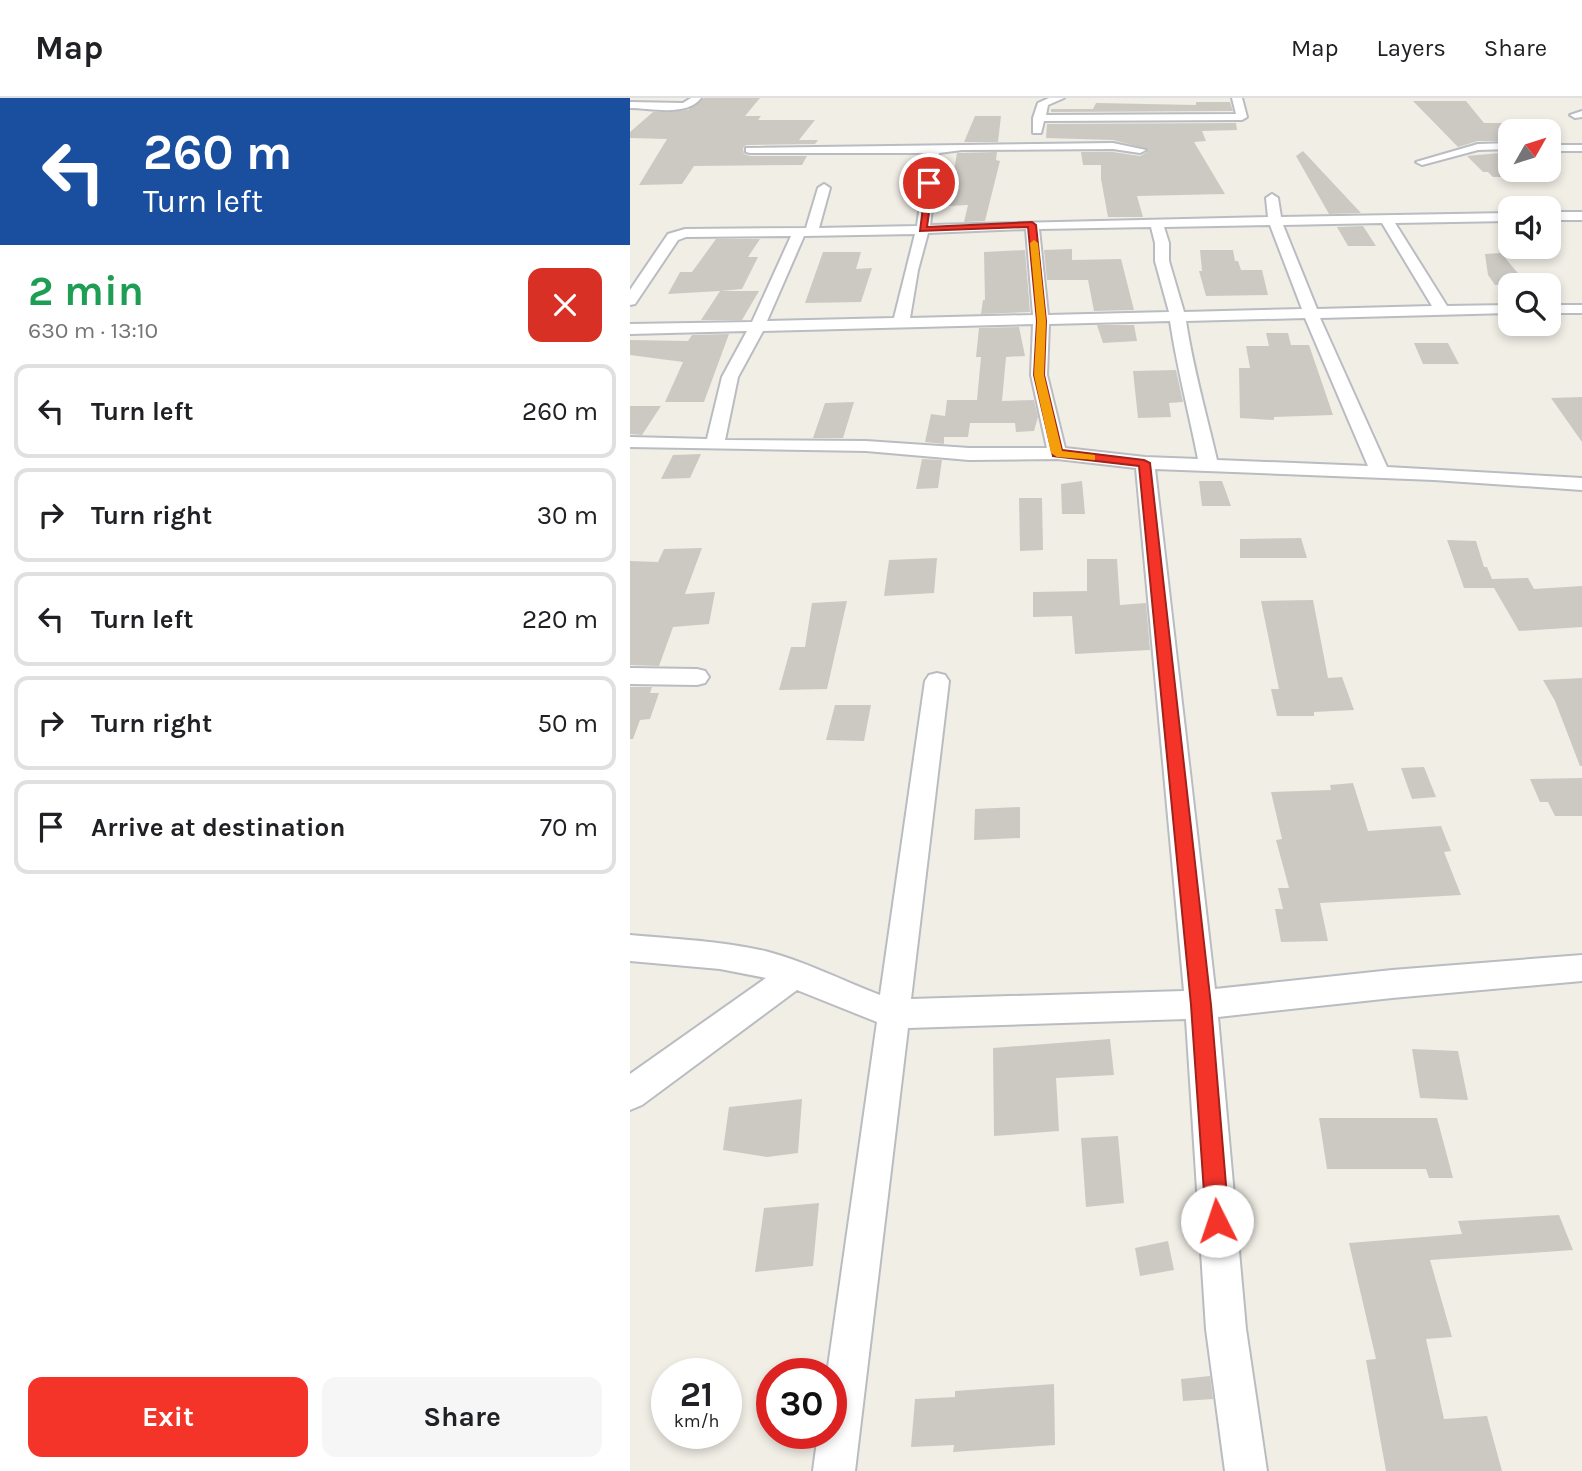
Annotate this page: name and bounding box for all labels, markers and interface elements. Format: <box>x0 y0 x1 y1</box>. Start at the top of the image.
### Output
text: Map <box>35 29 103 67</box>
text: Map <box>1291 34 1339 62</box>
text: Layers <box>1377 34 1446 62</box>
text: Share <box>1484 34 1547 62</box>
north arrow <box>1498 119 1561 182</box>
map controls <box>1498 119 1561 336</box>
text: 260 m <box>143 124 292 181</box>
icon: left <box>28 126 119 217</box>
pin <box>899 153 959 213</box>
icon: arrive <box>910 164 948 202</box>
text: Turn left <box>143 183 263 220</box>
button: sound <box>1498 196 1561 259</box>
text: 2 min <box>28 266 144 316</box>
button: close <box>528 268 602 342</box>
button: search <box>1498 273 1561 336</box>
text: 630 m · 13:10 <box>28 317 158 344</box>
icon: left <box>32 392 70 430</box>
text: Turn left <box>91 396 193 427</box>
text: 260 m <box>522 396 598 427</box>
icon: right <box>32 496 70 534</box>
text: Turn right <box>91 500 212 531</box>
text: 30 m <box>537 500 598 531</box>
icon: left <box>32 600 70 638</box>
text: Turn left <box>91 604 193 635</box>
text: 220 m <box>522 604 598 635</box>
icon: right <box>32 704 70 742</box>
text: Turn right <box>91 708 212 739</box>
text: 50 m <box>537 708 598 739</box>
icon: arrive <box>32 808 70 846</box>
text: Arrive at destination <box>91 812 345 843</box>
text: 70 m <box>540 812 598 843</box>
position arrow <box>1180 1184 1254 1258</box>
speed limit sign: 30 <box>756 1358 847 1449</box>
text: 21 <box>680 1374 713 1415</box>
button: Exit <box>28 1377 308 1457</box>
button: Share <box>322 1377 602 1457</box>
text: km/h <box>674 1410 719 1432</box>

